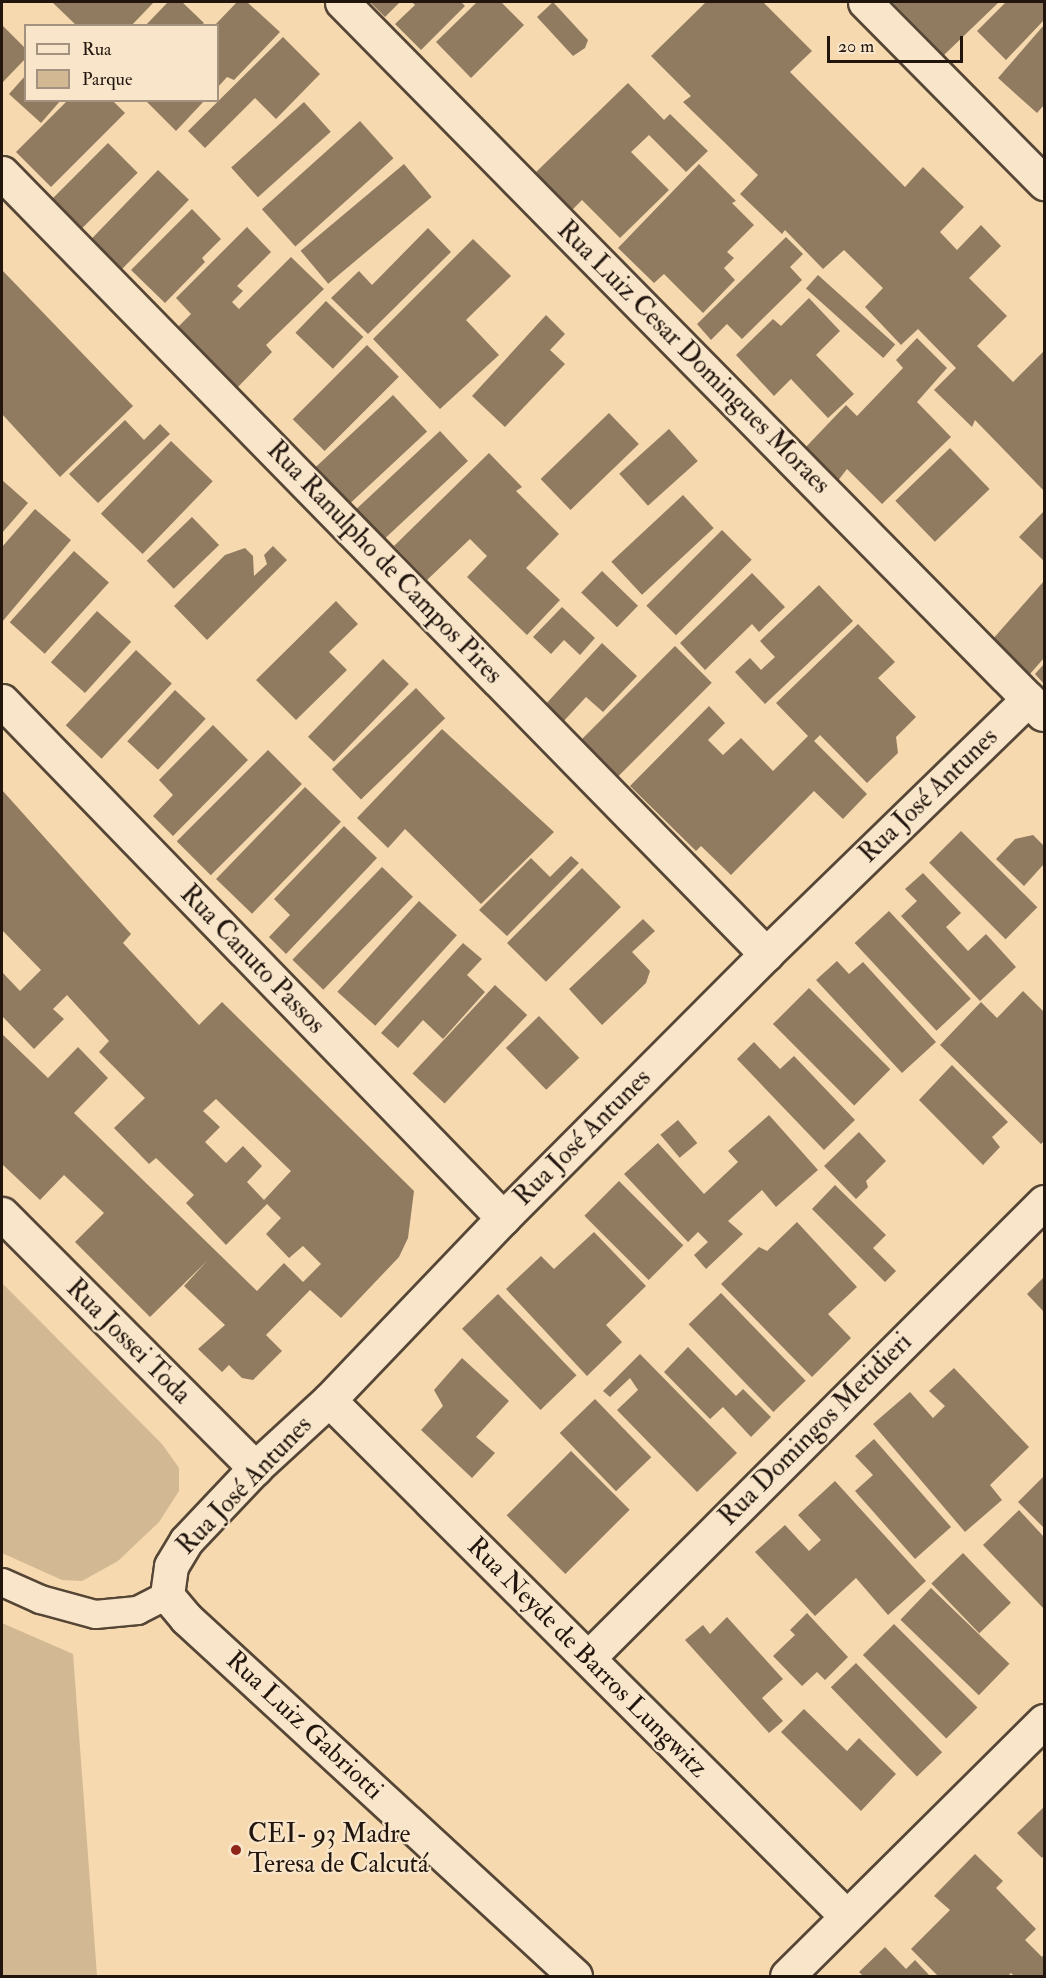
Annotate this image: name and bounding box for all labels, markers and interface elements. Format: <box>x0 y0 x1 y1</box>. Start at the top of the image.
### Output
legend <box>24 24 219 102</box>
scale bar <box>830 24 966 62</box>
text: 20 m <box>838 35 874 58</box>
text: Rua <box>82 38 111 61</box>
text: Parque <box>82 68 132 91</box>
street label: Rua Luiz Cesar Domingues Moraes <box>550 215 836 501</box>
street label: Rua Ranulpho de Campos Pires <box>260 435 508 691</box>
street label: Rua José Antunes <box>853 722 1005 870</box>
street label: Rua Canuto Passos <box>173 879 331 1041</box>
street label: Rua José Antunes <box>508 1063 658 1213</box>
street label: Rua Jossei Toda <box>59 1273 197 1411</box>
street label: Rua Domingos Metidieri <box>713 1327 919 1533</box>
street label: Rua José Antunes <box>171 1410 319 1562</box>
street label: Rua Neyde de Barros Lungwitz <box>460 1531 714 1785</box>
street label: Rua Luiz Gabriotti <box>219 1645 389 1807</box>
place label: CEI- 93 Madre Teresa de Calcutá <box>248 1819 429 1880</box>
marker: CEI- 93 Madre Teresa de Calcutá <box>229 1843 243 1857</box>

